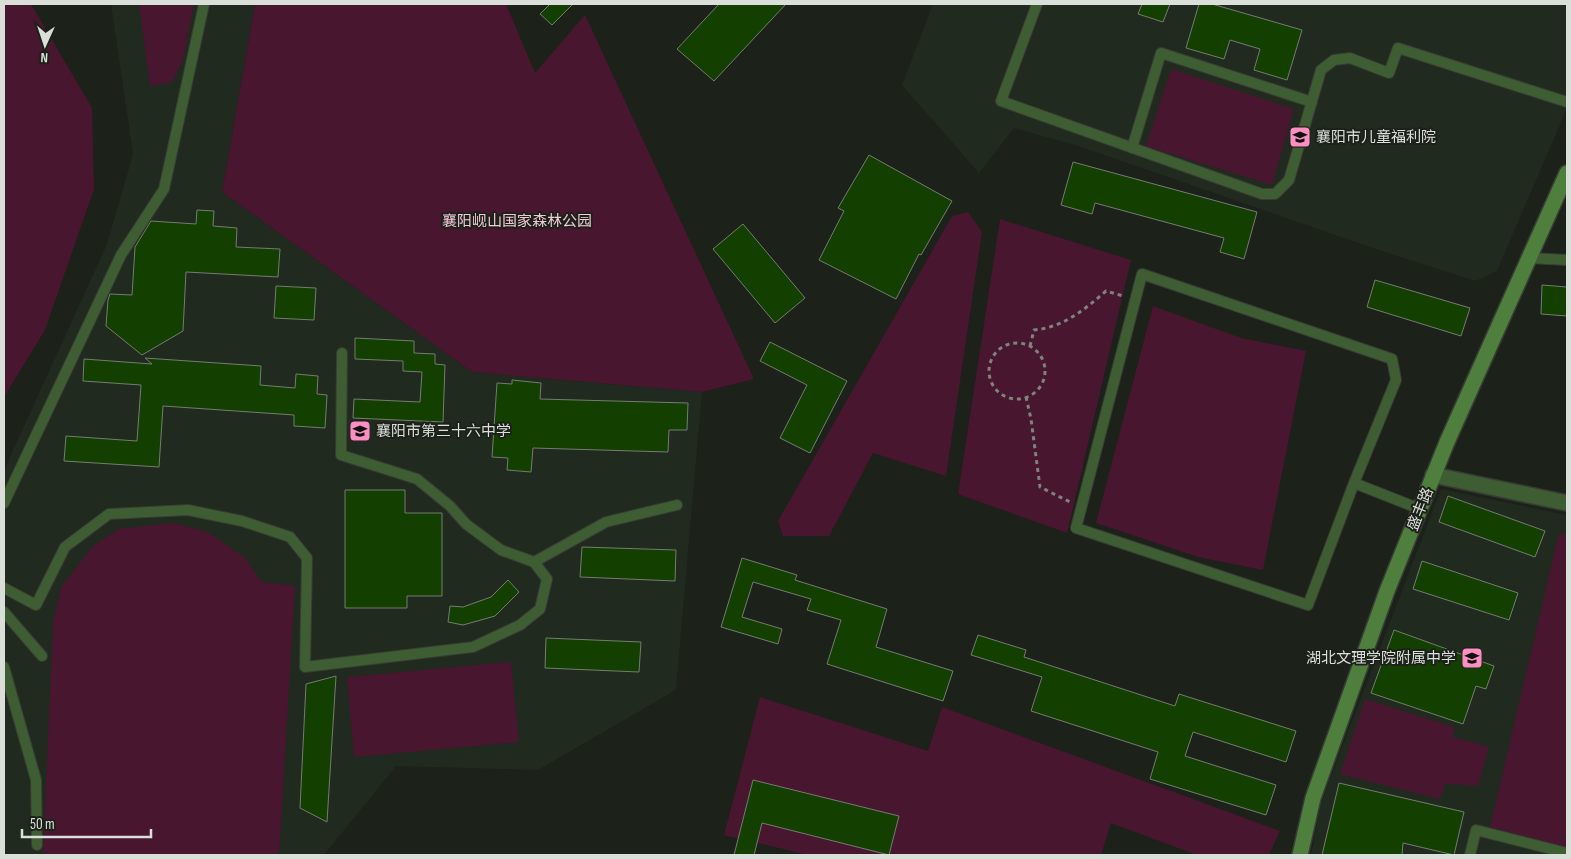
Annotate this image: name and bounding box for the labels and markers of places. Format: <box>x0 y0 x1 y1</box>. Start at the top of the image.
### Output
school or university icon: 襄阳市儿童福利院 <box>1288 125 1312 149</box>
place label: 襄阳市儿童福利院 <box>1316 128 1436 147</box>
school or university icon: 襄阳市第三十六中学 <box>348 419 372 443</box>
place label: 襄阳市第三十六中学 <box>376 422 511 441</box>
school or university icon: 湖北文理学院附属中学 <box>1460 646 1484 670</box>
place label: 湖北文理学院附属中学 <box>1306 649 1456 668</box>

